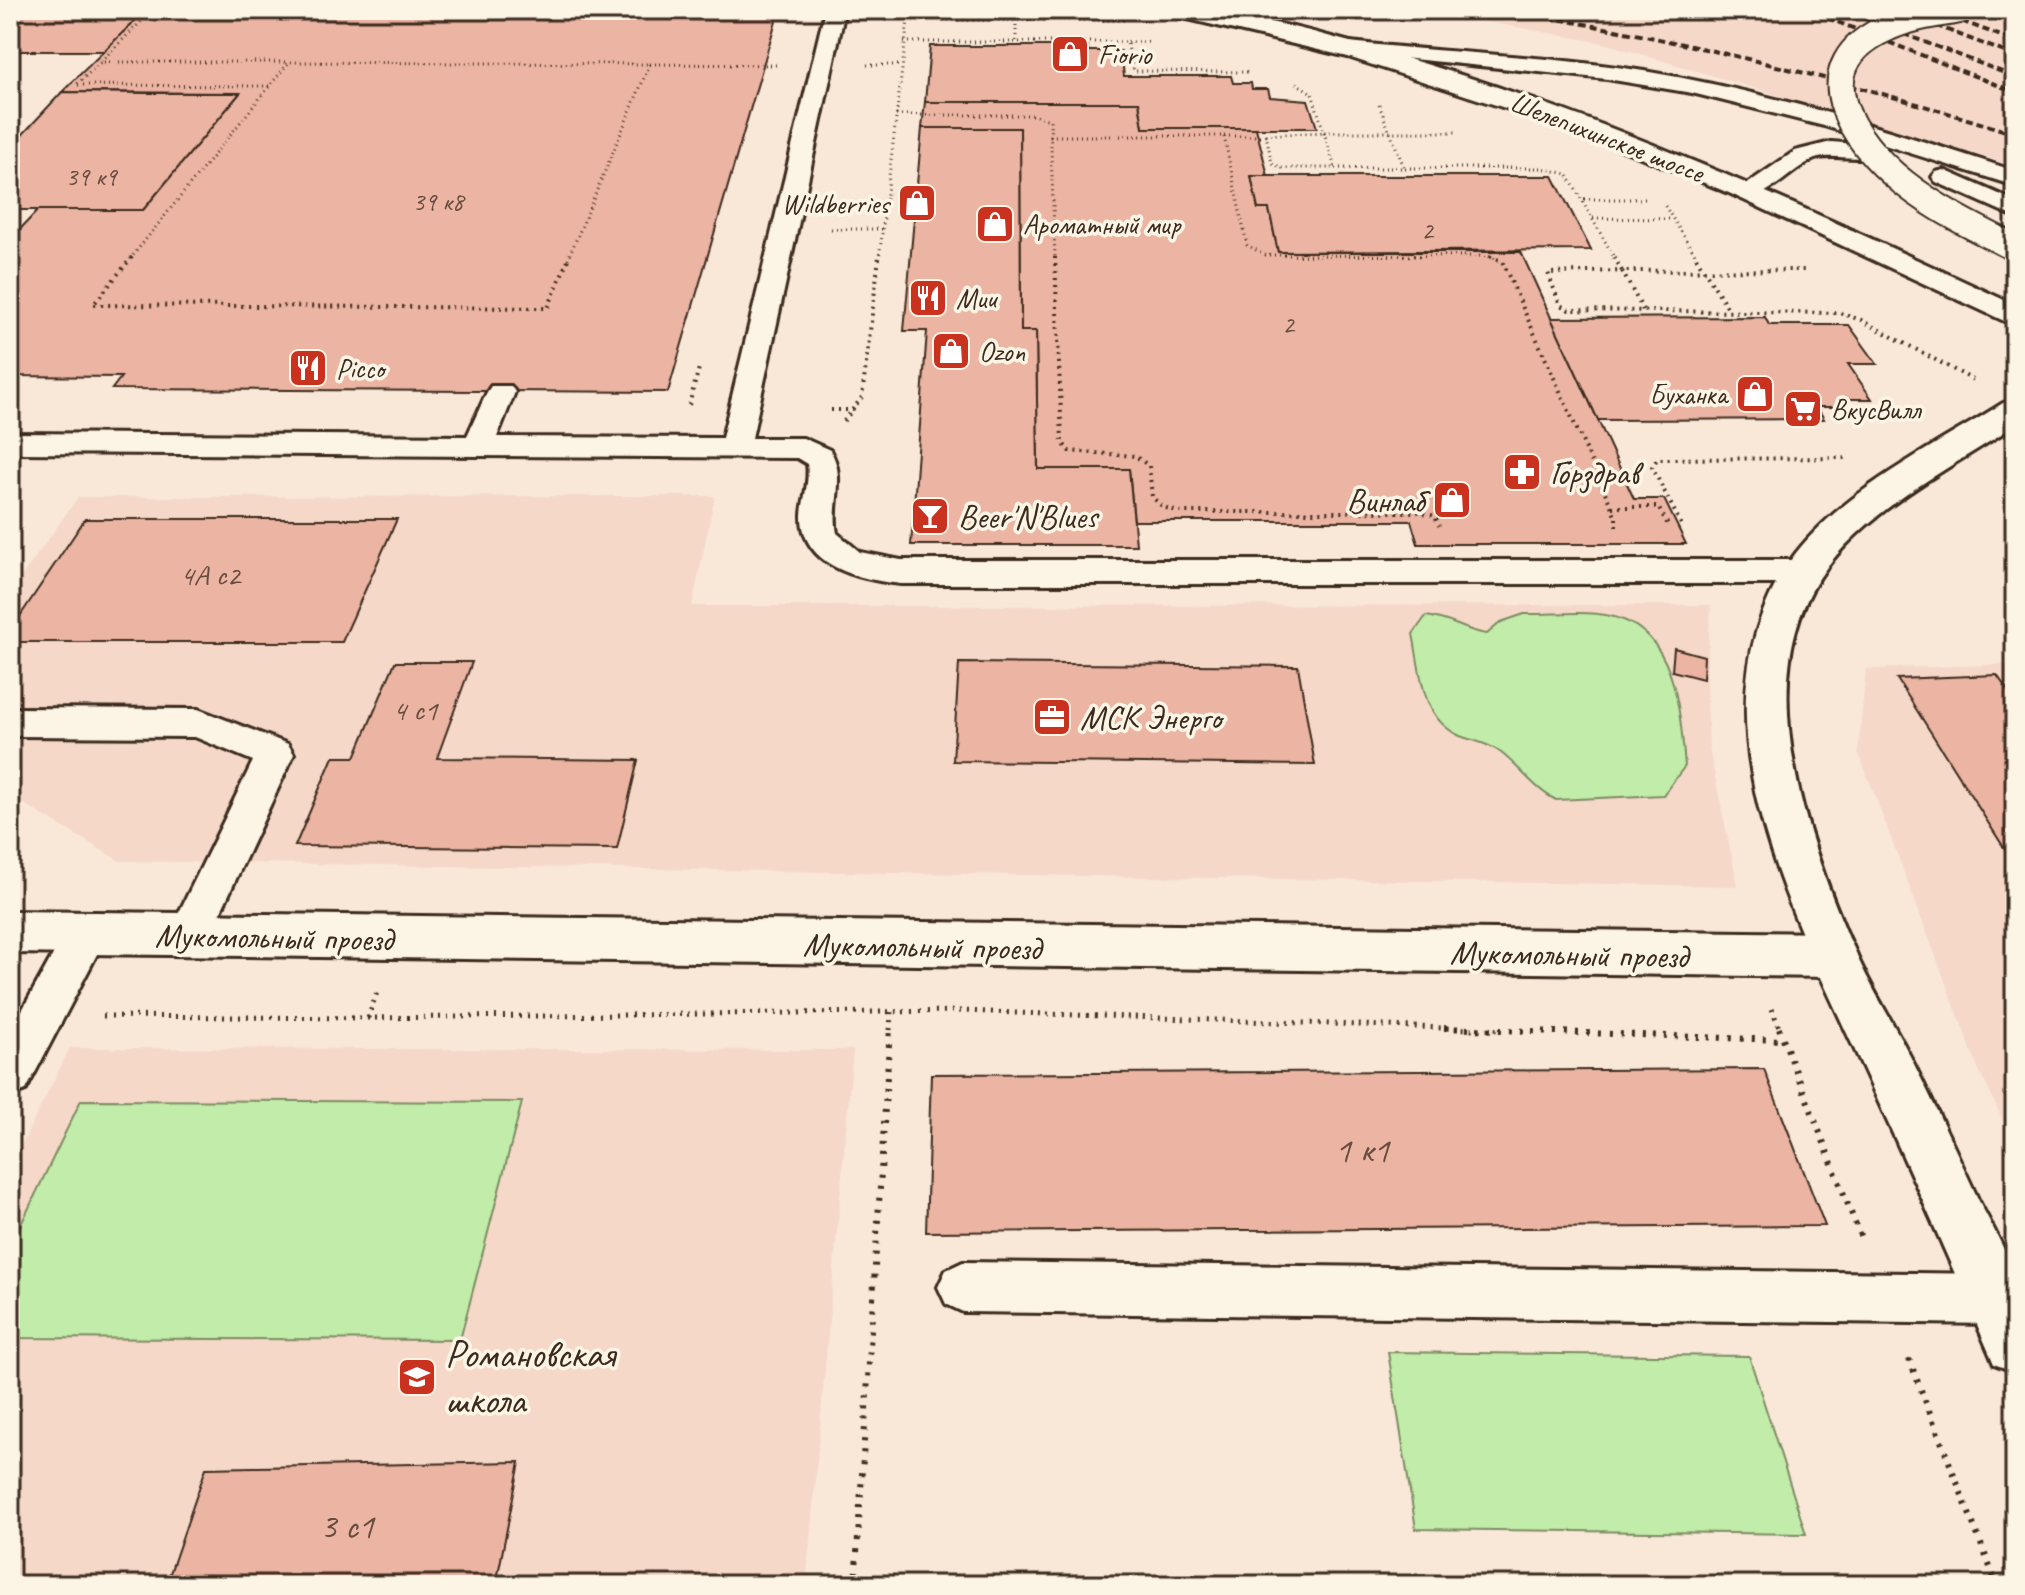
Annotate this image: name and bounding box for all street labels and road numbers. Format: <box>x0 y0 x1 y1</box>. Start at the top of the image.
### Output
street label: Шелепихинское шоссе <box>1505 84 1710 191</box>
street label: Мукомольный проезд <box>155 913 396 961</box>
street label: Мукомольный проезд <box>803 922 1044 970</box>
street label: Мукомольный проезд <box>1450 930 1691 978</box>

